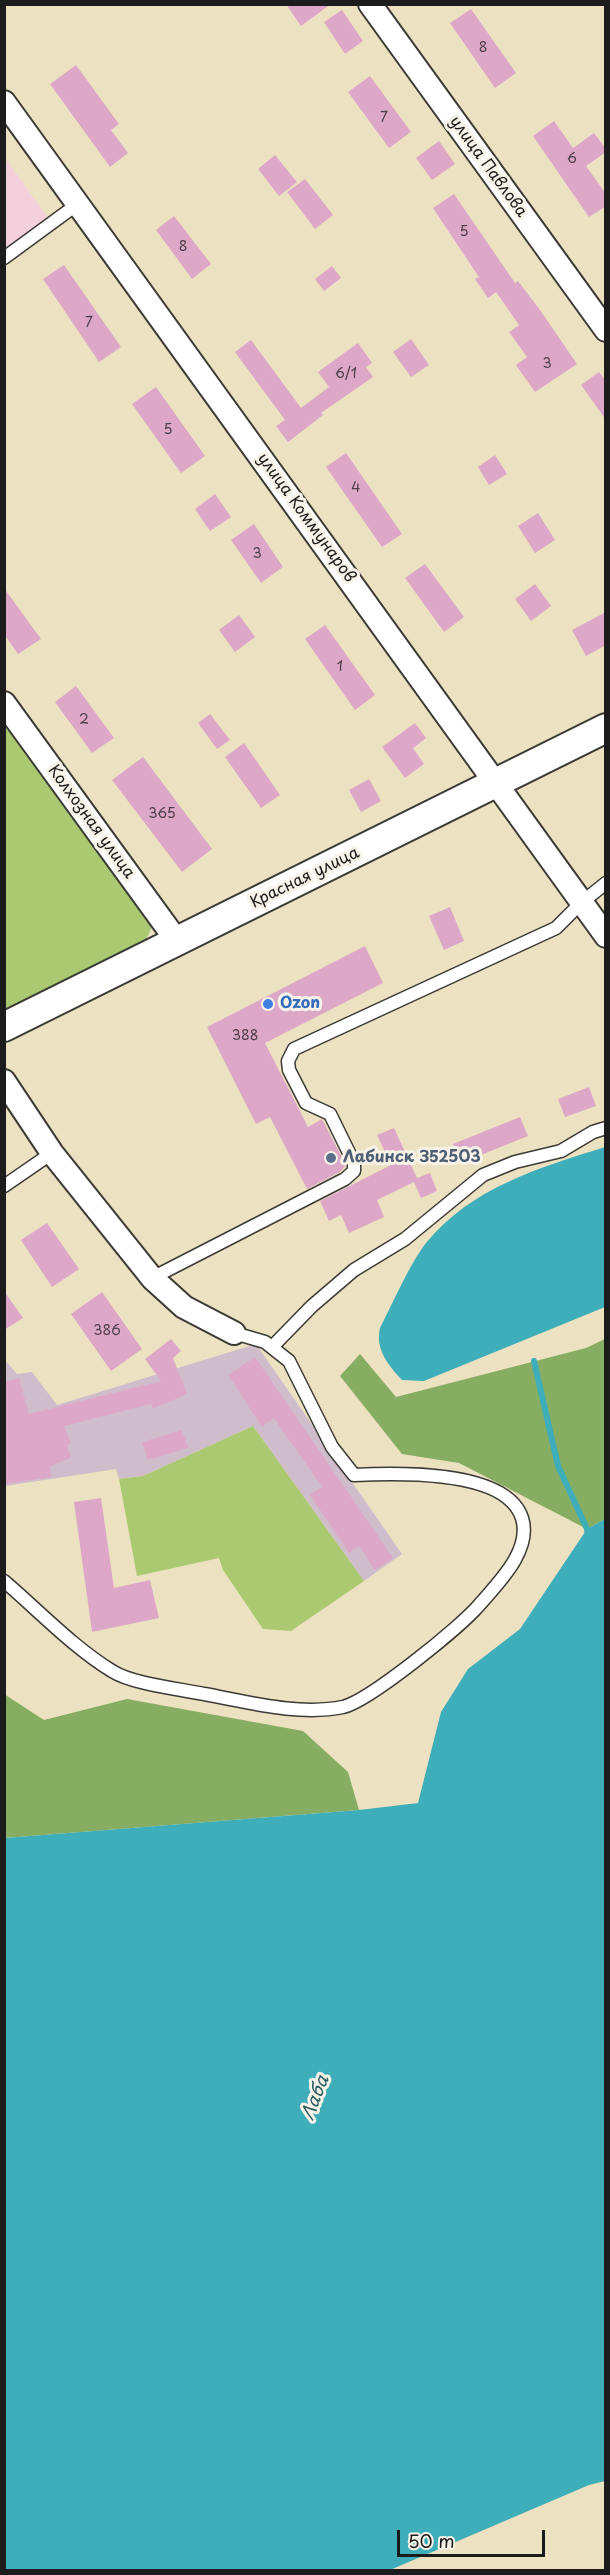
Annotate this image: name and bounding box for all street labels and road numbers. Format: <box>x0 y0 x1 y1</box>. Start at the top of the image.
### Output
street label: улица Павлова <box>445 113 531 221</box>
street label: улица Коммунаров <box>253 450 359 586</box>
street label: Колхозная улица <box>43 762 139 882</box>
street label: Красная улица <box>248 843 362 913</box>

